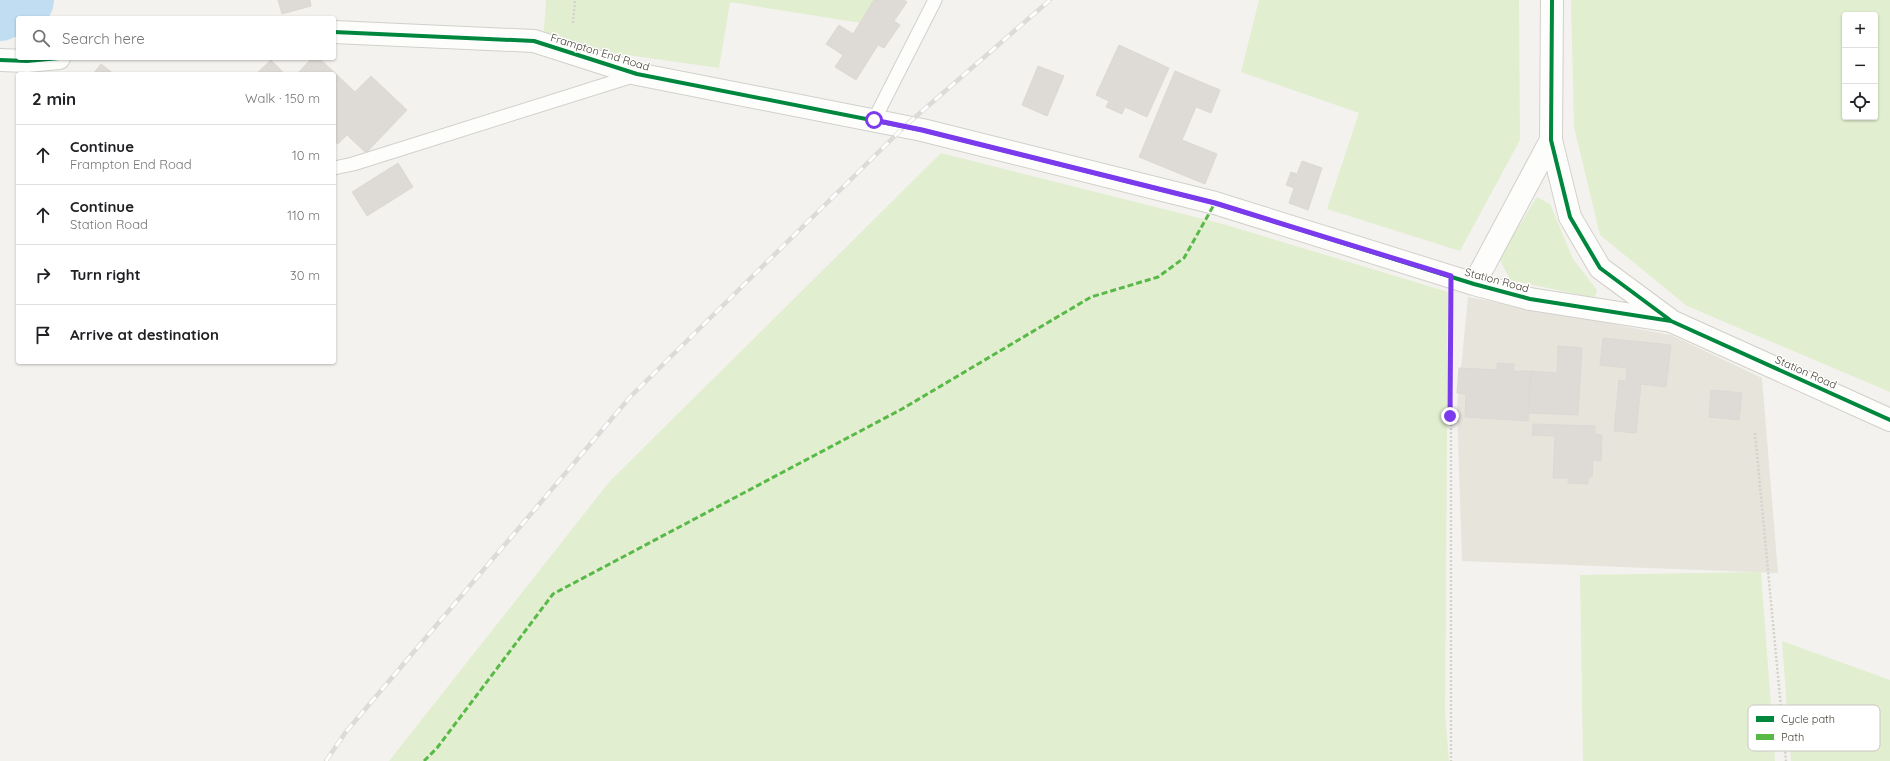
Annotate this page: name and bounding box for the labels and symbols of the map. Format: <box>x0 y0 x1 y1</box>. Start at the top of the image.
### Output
street label: Frampton End Road <box>549 30 651 74</box>
route start <box>865 111 883 129</box>
street label: Station Road <box>1463 265 1531 295</box>
street label: Station Road <box>1773 352 1839 392</box>
route end <box>1441 407 1459 425</box>
legend <box>1748 705 1880 751</box>
text: Cycle path <box>1781 712 1835 726</box>
text: Path <box>1781 730 1804 744</box>

